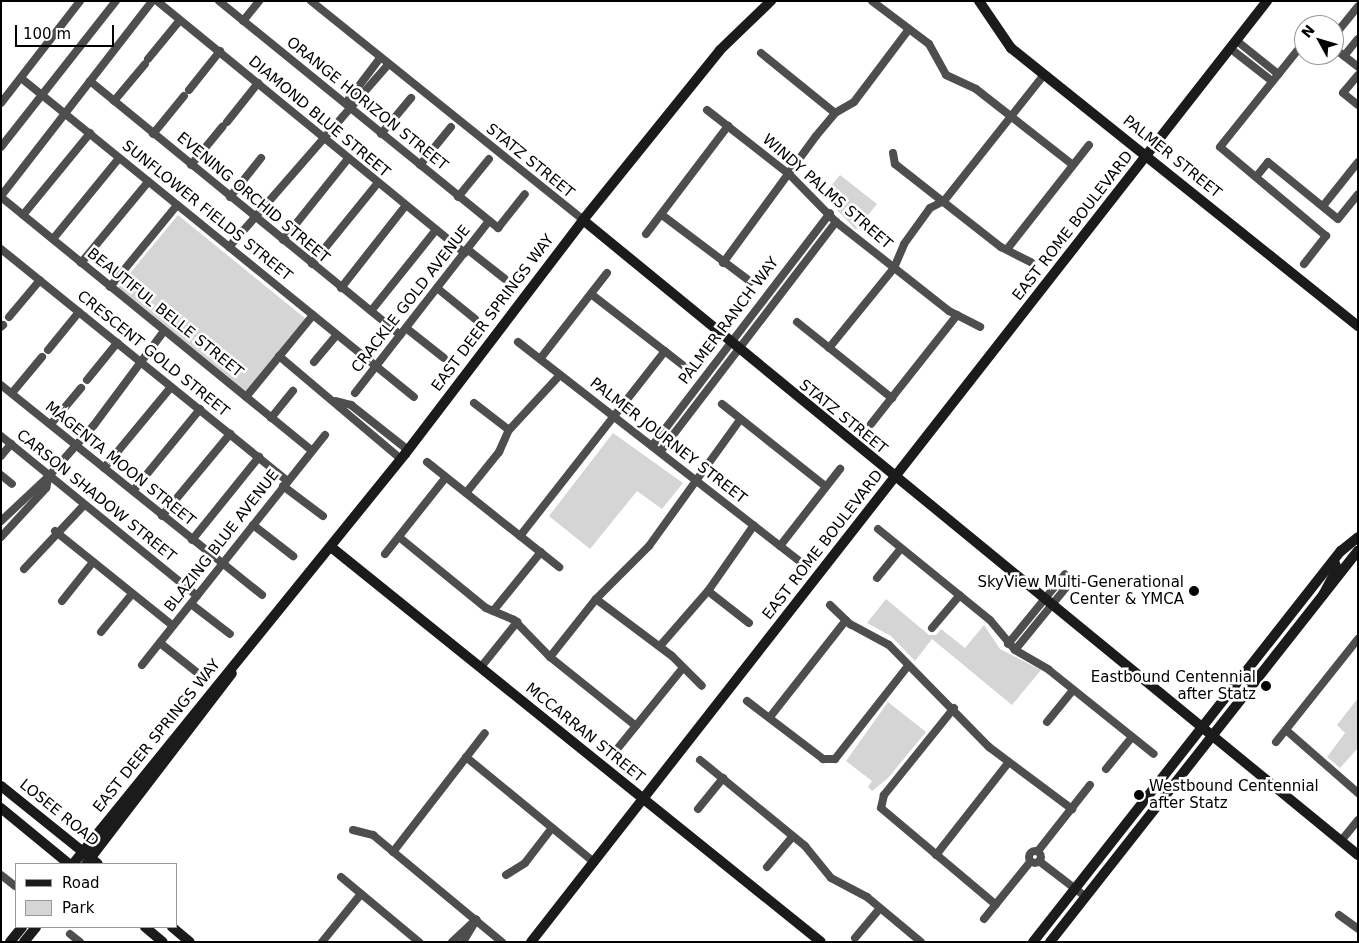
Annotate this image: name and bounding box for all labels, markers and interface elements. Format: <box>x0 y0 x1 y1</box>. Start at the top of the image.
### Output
scale bar <box>18 15 116 47</box>
north arrow <box>1294 15 1344 65</box>
text: N <box>1298 22 1318 41</box>
text: 100 m <box>23 25 71 43</box>
street label: ORANGE HORIZON STREET <box>283 33 451 175</box>
street label: DIAMOND BLUE STREET <box>245 53 393 181</box>
street label: PALMER STREET <box>1119 112 1225 202</box>
street label: STATZ STREET <box>482 120 578 202</box>
street label: EVENING ORCHID STREET <box>173 129 333 267</box>
street label: WINDY PALMS STREET <box>758 131 896 253</box>
street label: SUNFLOWER FIELDS STREET <box>118 137 296 285</box>
street label: EAST ROME BOULEVARD <box>1009 148 1137 304</box>
street label: CRACKLE GOLD AVENUE <box>348 222 474 376</box>
street label: EAST DEER SPRINGS WAY <box>428 231 558 395</box>
street label: BEAUTIFUL BELLE STREET <box>83 245 247 381</box>
street label: PALMER RANCH WAY <box>675 254 783 388</box>
street label: CRESCENT GOLD STREET <box>73 287 233 421</box>
street label: PALMER JOURNEY STREET <box>586 374 750 508</box>
street label: STATZ STREET <box>795 376 891 458</box>
street label: MAGENTA MOON STREET <box>41 398 199 530</box>
street label: CARSON SHADOW STREET <box>13 426 179 566</box>
street label: BLAZING BLUE AVENUE <box>161 466 283 616</box>
street label: EAST ROME BOULEVARD <box>759 467 887 623</box>
place label: SkyView Multi-Generational Center & YMCA <box>977 573 1184 608</box>
marker: SkyView Multi-Generational Center & YMCA <box>1188 585 1200 597</box>
street label: EAST DEER SPRINGS WAY <box>90 656 224 816</box>
place label: Eastbound Centennial after Statz <box>1091 668 1256 703</box>
street label: MCCARRAN STREET <box>522 679 648 787</box>
marker: Eastbound Centennial after Statz <box>1260 680 1272 692</box>
street label: LOSEE ROAD <box>16 776 102 850</box>
place label: Westbound Centennial after Statz <box>1149 777 1319 812</box>
marker: Westbound Centennial after Statz <box>1133 789 1145 801</box>
legend <box>15 863 178 928</box>
text: Road <box>62 874 100 892</box>
text: Park <box>62 899 94 917</box>

